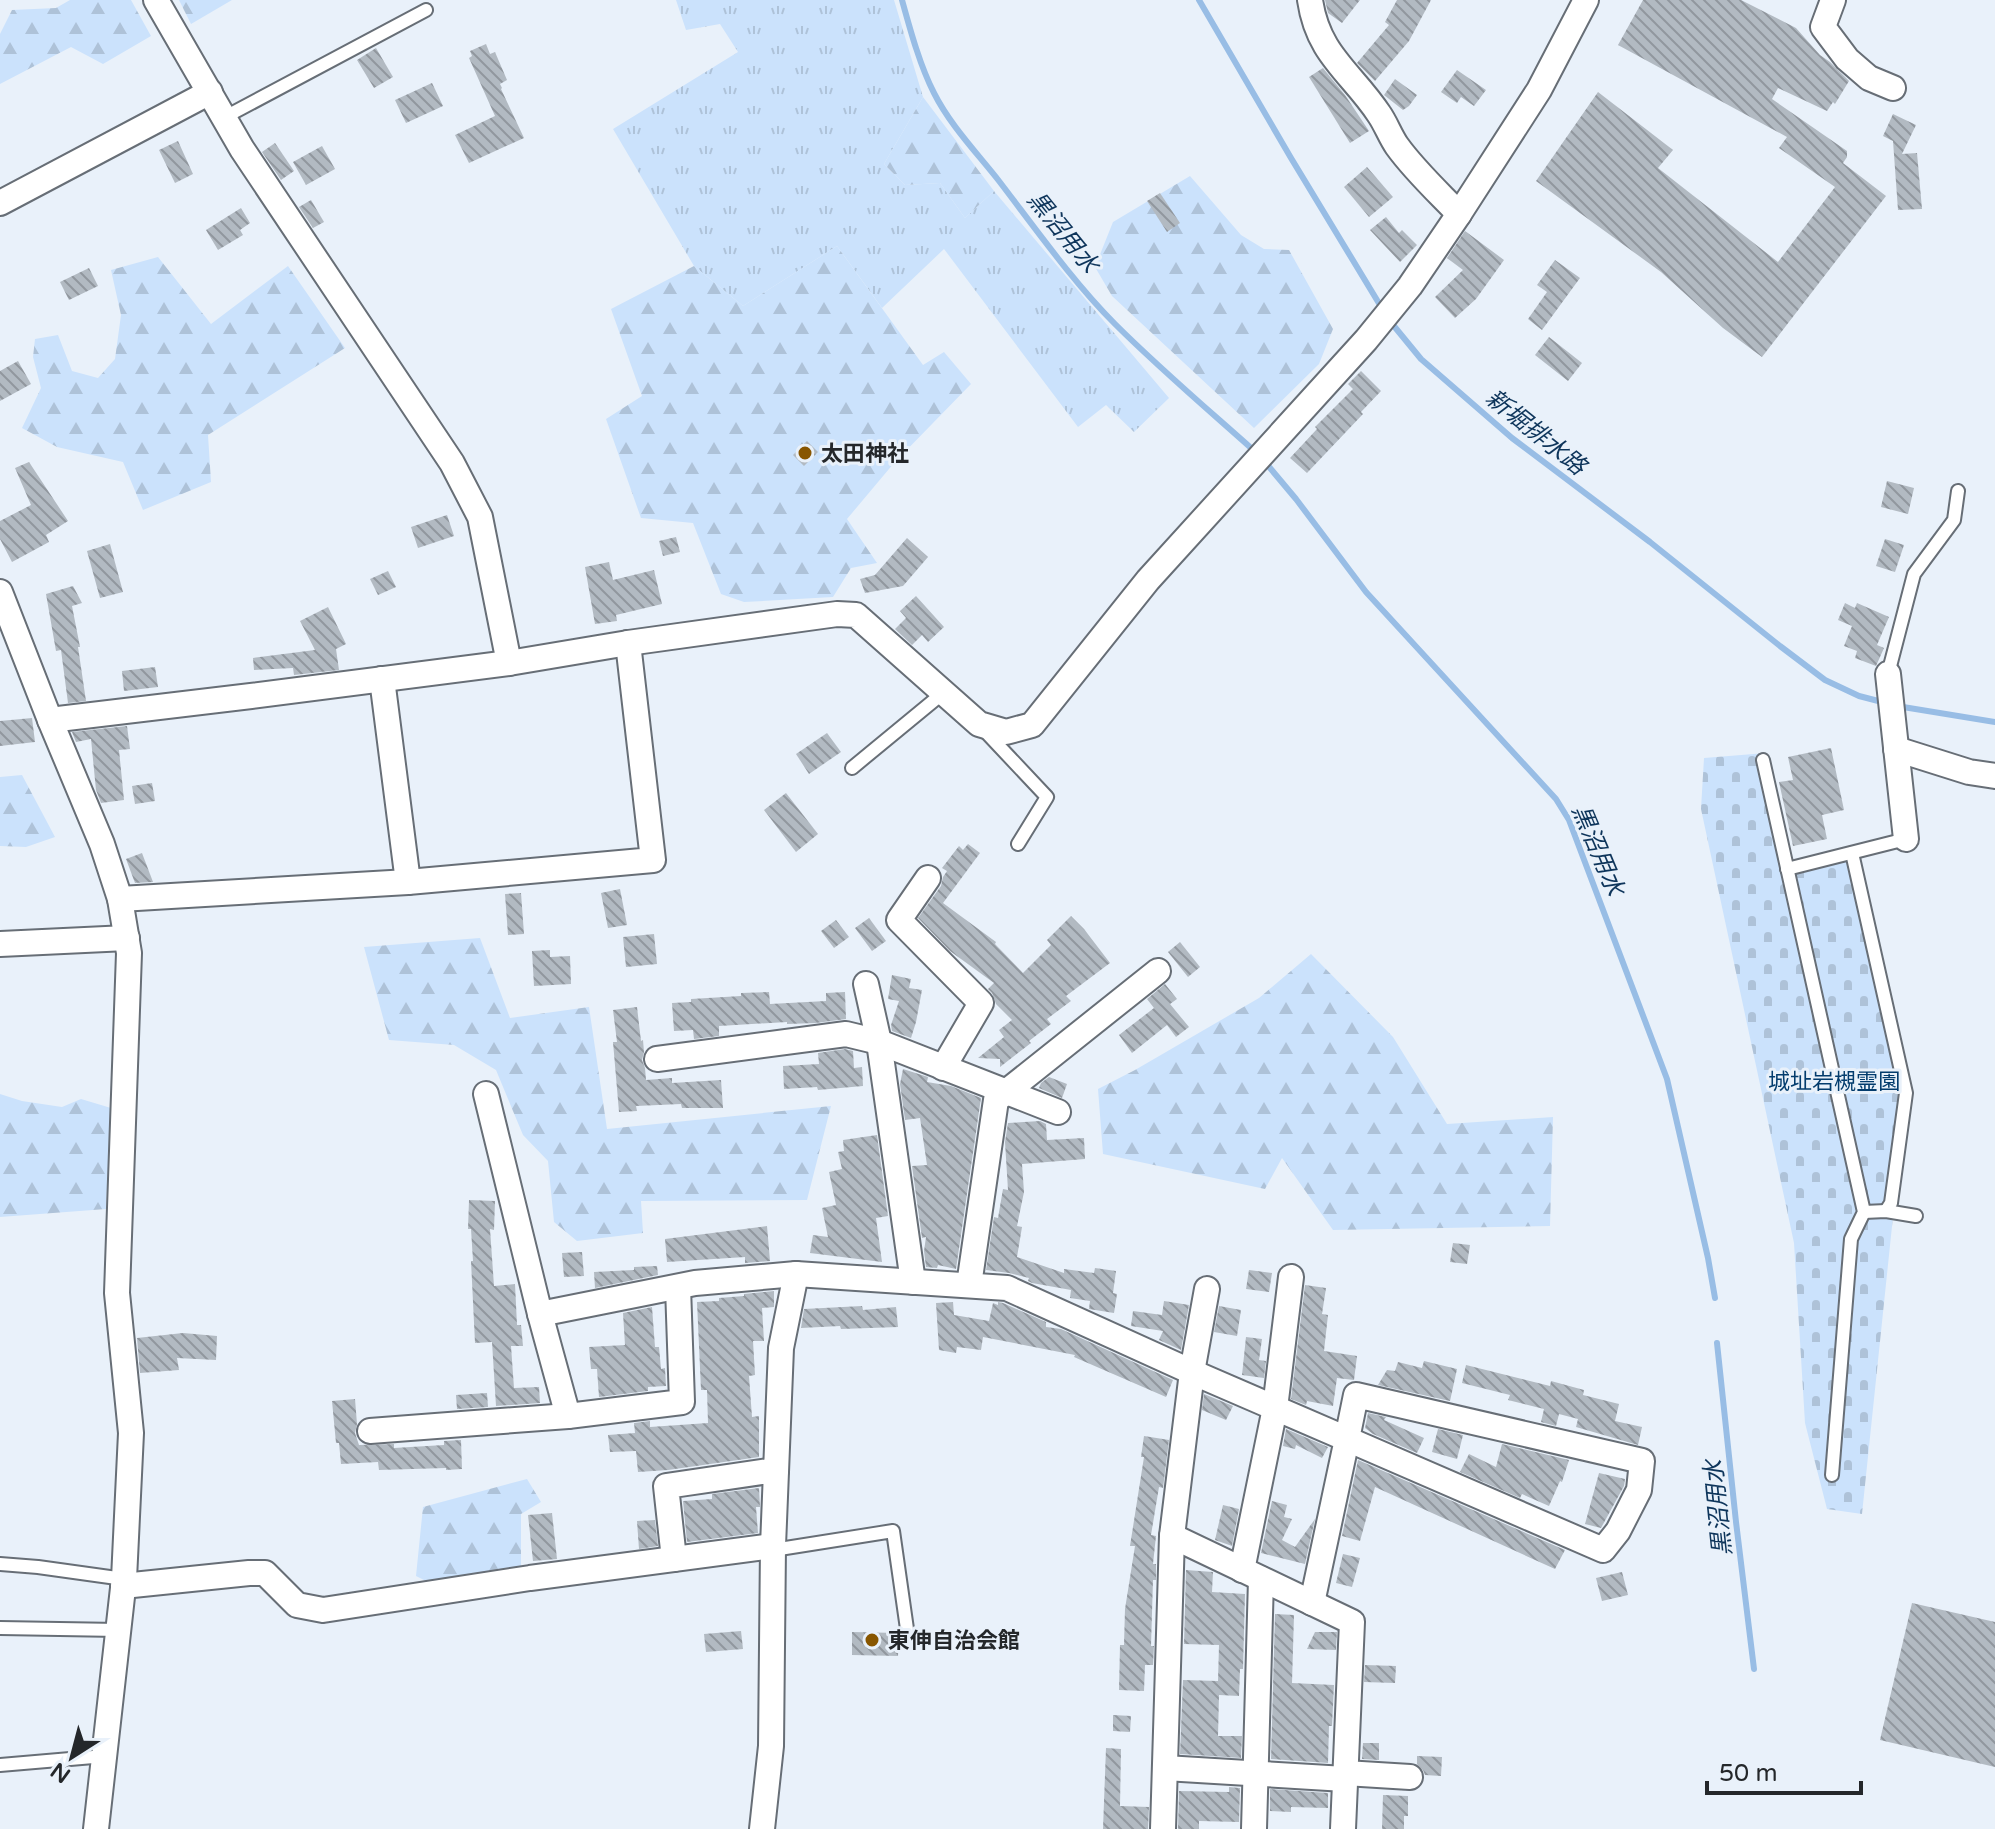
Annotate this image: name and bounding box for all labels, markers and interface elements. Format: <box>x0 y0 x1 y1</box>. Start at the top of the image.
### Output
water label: 黒沼用水 <box>1021 186 1106 281</box>
water label: 新堀排水路 <box>1480 383 1593 483</box>
place label: 太田神社 <box>821 441 909 467</box>
marker: 太田神社 <box>796 444 814 462</box>
water label: 黒沼用水 <box>1565 800 1631 903</box>
park label: 城址岩槻霊園 <box>1768 1069 1900 1095</box>
water label: 黒沼用水 <box>1699 1456 1738 1557</box>
place label: 東伸自治会館 <box>888 1628 1020 1654</box>
marker: 東伸自治会館 <box>863 1631 881 1649</box>
north arrow <box>32 1717 112 1797</box>
scale bar <box>1707 1745 1861 1795</box>
text: N <box>46 1757 76 1788</box>
text: 50 m <box>1719 1759 1777 1788</box>

